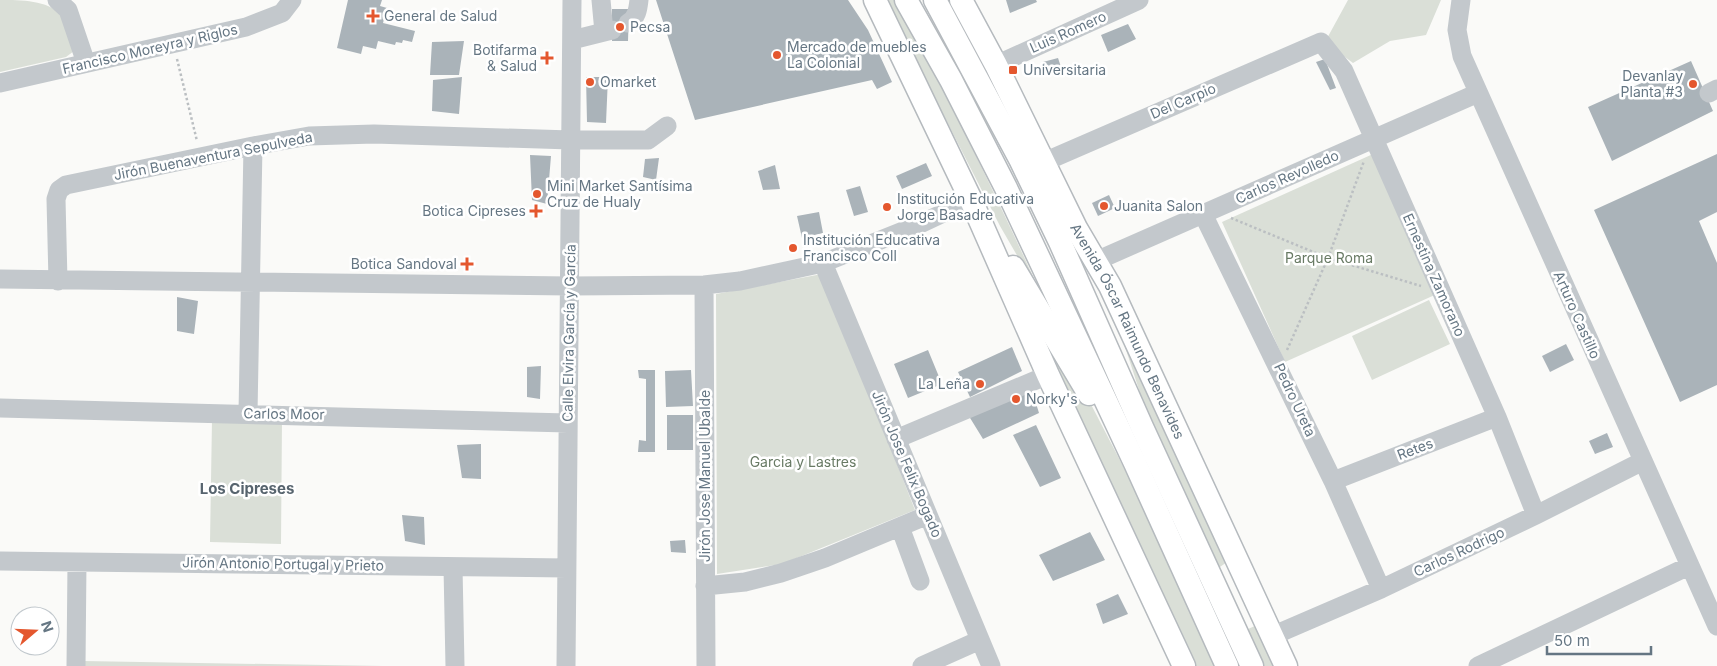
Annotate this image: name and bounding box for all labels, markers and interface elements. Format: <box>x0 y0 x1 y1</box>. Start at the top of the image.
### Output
place label: General de Salud <box>384 7 497 24</box>
street label: Luis Romero <box>1027 7 1109 56</box>
marker: General de Salud <box>366 9 380 23</box>
place label: Pecsa <box>630 18 670 35</box>
street label: Francisco Moreyra y Riglos <box>61 20 239 77</box>
marker: Pecsa <box>614 21 626 33</box>
place label: Mercado de muebles La Colonial <box>787 38 927 71</box>
place label: Botifarma & Salud <box>473 41 537 74</box>
marker: Mercado de muebles La Colonial <box>771 49 783 61</box>
marker: Botifarma & Salud <box>541 52 553 64</box>
place label: Universitaria <box>1023 61 1106 78</box>
marker: Universitaria <box>1007 64 1019 76</box>
place label: Devanlay Planta #3 <box>1621 67 1683 100</box>
place label: Omarket <box>600 73 657 90</box>
marker: Omarket <box>584 76 596 88</box>
marker: Devanlay Planta #3 <box>1687 78 1699 90</box>
street label: Del Carpio <box>1147 79 1218 122</box>
street label: Jirón Buenaventura Sepulveda <box>112 128 314 183</box>
street label: Carlos Revolledo <box>1233 146 1341 207</box>
place label: Mini Market Santísima Cruz de Hualy <box>547 177 693 210</box>
marker: Mini Market Santísima Cruz de Hualy <box>531 188 543 200</box>
place label: Institución Educativa Jorge Basadre <box>897 190 1034 223</box>
place label: Juanita Salon <box>1114 197 1203 214</box>
marker: Juanita Salon <box>1098 200 1110 212</box>
marker: Institución Educativa Jorge Basadre <box>881 201 893 213</box>
place label: Botica Cipreses <box>422 202 526 219</box>
marker: Botica Cipreses <box>530 205 542 217</box>
street label: Ernestina Zamorano <box>1400 211 1469 339</box>
street label: Avenida Óscar Raimundo Benavides <box>1067 220 1189 441</box>
place label: Institución Educativa Francisco Coll <box>803 231 940 264</box>
marker: Institución Educativa Francisco Coll <box>787 242 799 254</box>
street label: Calle Elvira García y García <box>558 244 579 422</box>
park label: Parque Roma <box>1285 249 1373 266</box>
place label: Botica Sandoval <box>351 255 457 272</box>
marker: Botica Sandoval <box>461 258 473 270</box>
street label: Arturo Castillo <box>1551 268 1604 361</box>
street label: Pedro Ureta <box>1271 360 1320 439</box>
place label: La Leña <box>918 375 970 392</box>
marker: La Leña <box>974 378 986 390</box>
street label: Jirón Jose Felix Bogado <box>869 388 946 540</box>
street label: Jirón Jose Manuel Ubalde <box>696 390 713 562</box>
place label: Norky's <box>1026 390 1078 407</box>
marker: Norky's <box>1010 393 1022 405</box>
street label: Carlos Moor <box>243 404 325 423</box>
street label: Retes <box>1395 434 1435 463</box>
park label: Garcia y Lastres <box>750 453 856 470</box>
district label: Los Cipreses <box>200 479 294 498</box>
street label: Carlos Rodrigo <box>1411 523 1507 580</box>
street label: Jirón Antonio Portugal y Prieto <box>182 553 384 574</box>
north arrow <box>10 606 60 656</box>
text: N <box>38 619 58 634</box>
scale bar <box>1547 624 1651 656</box>
text: 50 m <box>1554 631 1590 650</box>

